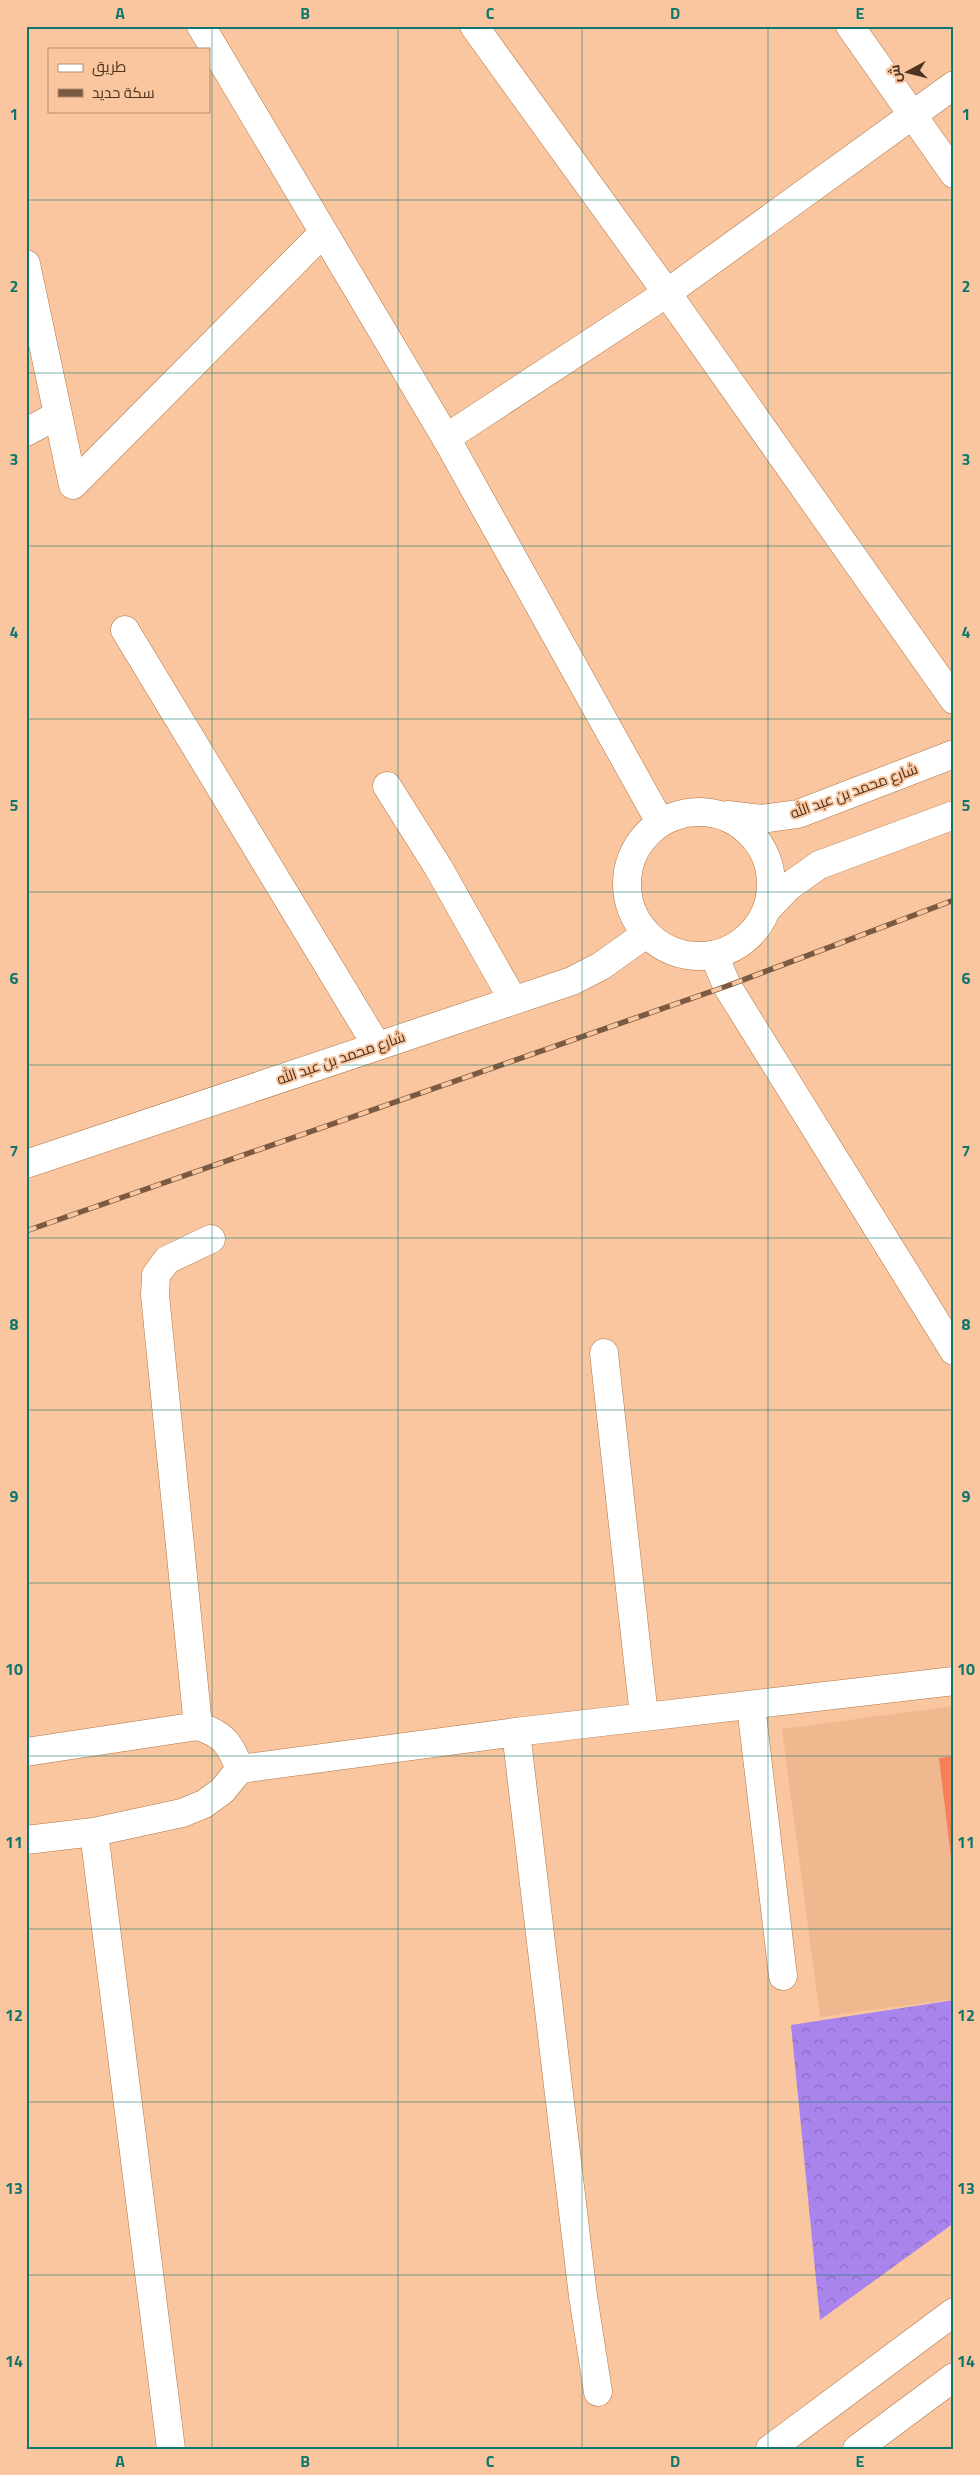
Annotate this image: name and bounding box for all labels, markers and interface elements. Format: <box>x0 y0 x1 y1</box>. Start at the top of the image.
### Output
text: A <box>115 1 125 25</box>
text: B <box>300 1 310 25</box>
text: C <box>486 1 495 25</box>
text: D <box>670 1 680 25</box>
text: E <box>856 1 865 25</box>
legend <box>48 48 210 112</box>
north arrow <box>882 48 932 98</box>
text: طريق <box>92 55 126 78</box>
text: ش <box>883 63 906 84</box>
text: سكة حديد <box>92 81 155 104</box>
text: 1 <box>10 102 18 126</box>
text: 1 <box>962 102 970 126</box>
text: 2 <box>10 274 18 298</box>
text: 2 <box>962 274 970 298</box>
text: 3 <box>10 447 18 471</box>
text: 3 <box>962 447 970 471</box>
text: 4 <box>10 620 19 644</box>
text: 4 <box>962 620 971 644</box>
street label: شارع محمد بن عبد الله <box>787 757 921 824</box>
text: 5 <box>10 793 19 817</box>
text: 5 <box>962 793 971 817</box>
text: 6 <box>10 966 19 990</box>
text: 6 <box>962 966 971 990</box>
street label: شارع محمد بن عبد الله <box>273 1025 408 1090</box>
text: 7 <box>10 1139 18 1163</box>
text: 7 <box>962 1139 970 1163</box>
text: 8 <box>10 1312 19 1336</box>
text: 8 <box>962 1312 971 1336</box>
text: 9 <box>10 1484 19 1508</box>
text: 9 <box>962 1484 971 1508</box>
text: 10 <box>5 1657 23 1681</box>
text: 10 <box>957 1657 975 1681</box>
text: 11 <box>5 1830 23 1854</box>
text: 11 <box>957 1830 975 1854</box>
text: 12 <box>5 2003 23 2027</box>
text: 12 <box>957 2003 975 2027</box>
text: 13 <box>5 2176 23 2200</box>
text: 13 <box>957 2176 975 2200</box>
text: 14 <box>5 2349 23 2373</box>
text: 14 <box>957 2349 975 2373</box>
text: A <box>115 2449 125 2473</box>
text: B <box>300 2449 310 2473</box>
text: C <box>486 2449 495 2473</box>
text: D <box>670 2449 680 2473</box>
text: E <box>856 2449 865 2473</box>

